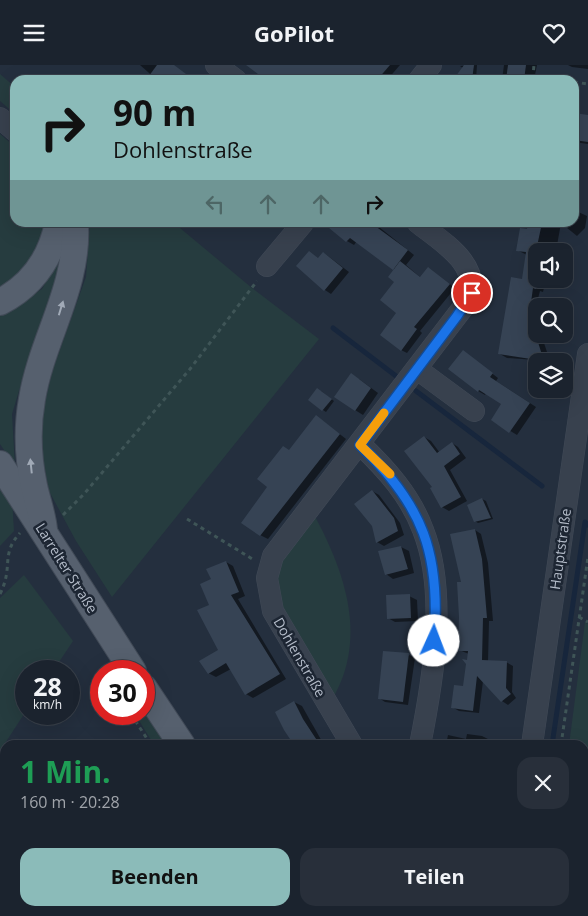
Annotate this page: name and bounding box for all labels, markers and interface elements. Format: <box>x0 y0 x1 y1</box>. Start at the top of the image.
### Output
text: GoPilot <box>254 18 334 48</box>
icon: menu <box>20 19 48 47</box>
icon: heart <box>540 19 568 47</box>
text: 90 m <box>113 89 196 136</box>
icon: right <box>30 95 95 160</box>
text: Dohlenstraße <box>113 134 253 164</box>
icon: left <box>201 190 229 218</box>
icon: ahead <box>254 190 282 218</box>
icon: ahead <box>307 190 335 218</box>
icon: right <box>360 190 388 218</box>
map controls <box>528 243 573 398</box>
button: sound <box>528 243 573 288</box>
pin <box>451 272 493 314</box>
icon: arrive <box>458 279 486 307</box>
button: search <box>528 298 573 343</box>
one-way arrow <box>58 300 66 315</box>
button: layers <box>528 353 573 398</box>
one-way arrow <box>27 457 35 473</box>
street label: Hauptstraße <box>545 507 575 591</box>
street label: Larrelter Straße <box>32 519 102 617</box>
street label: Dohlenstraße <box>270 614 331 700</box>
position arrow <box>407 614 459 666</box>
speed limit sign: 30 <box>90 660 155 725</box>
text: 28 <box>33 669 62 703</box>
text: km/h <box>33 696 62 713</box>
text: 1 Min. <box>20 751 111 792</box>
button: close <box>517 757 569 809</box>
text: 160 m · 20:28 <box>20 791 120 813</box>
button: Beenden <box>20 848 290 906</box>
button: Teilen <box>300 848 569 906</box>

